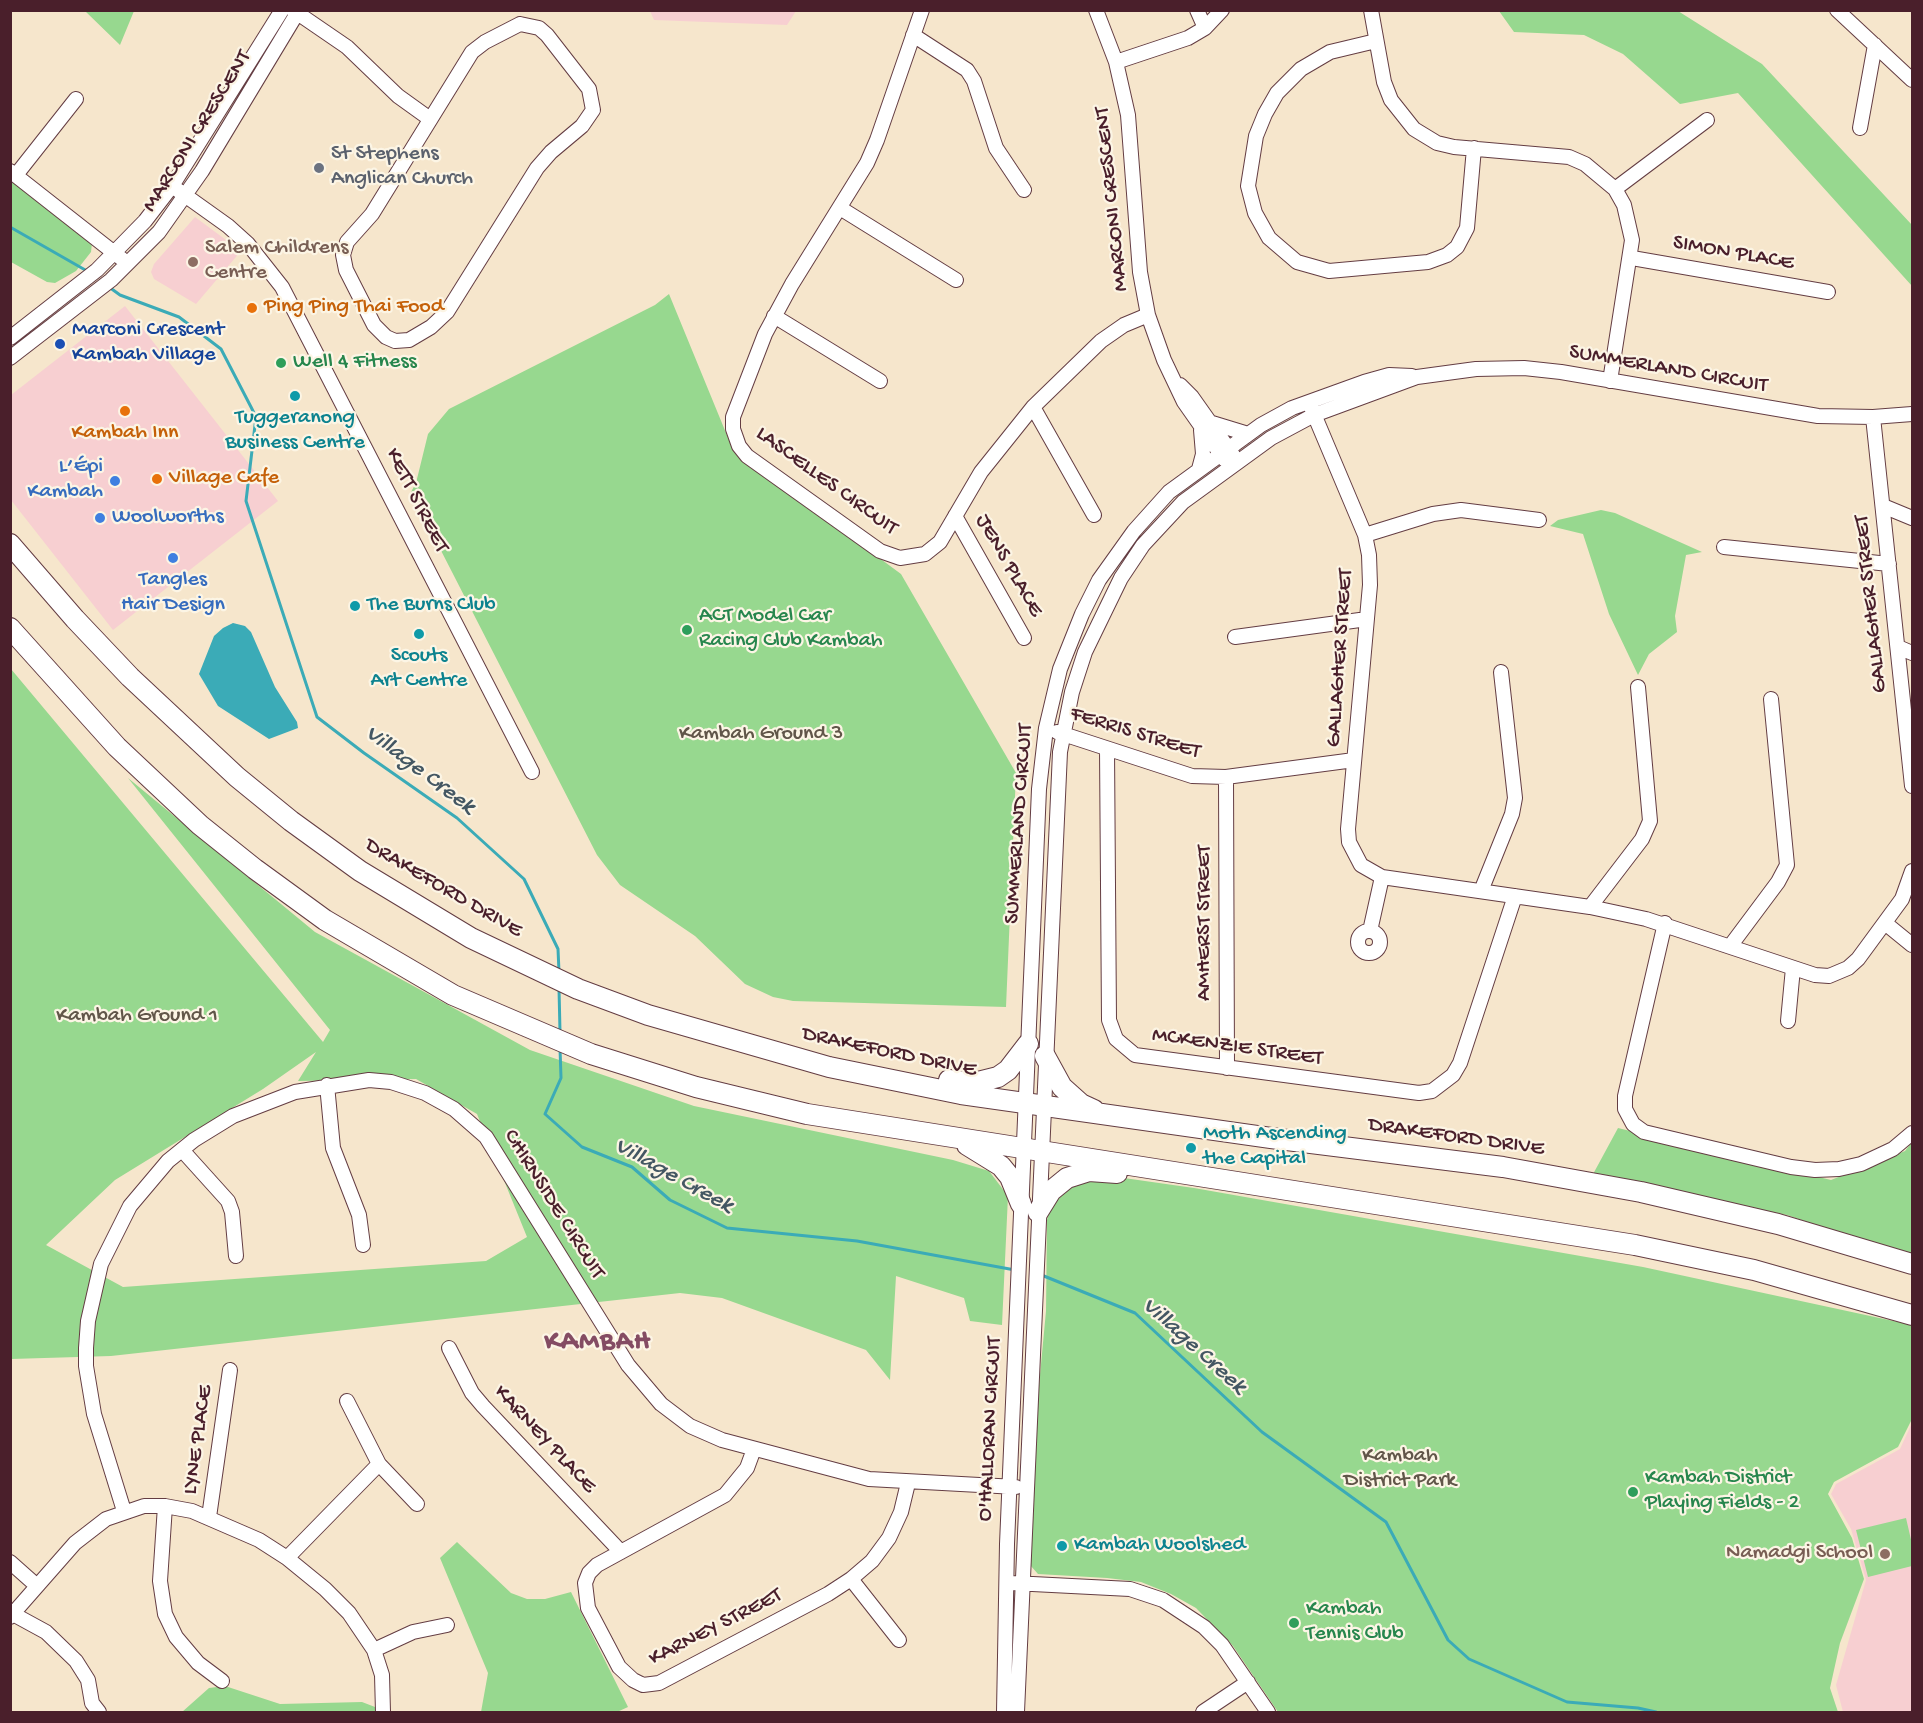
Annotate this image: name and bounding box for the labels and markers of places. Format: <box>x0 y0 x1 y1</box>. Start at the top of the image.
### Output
place label: St Stephens Anglican Church <box>331 142 473 194</box>
marker: St Stephens Anglican Church <box>312 161 326 175</box>
place label: Salem Childrens Centre <box>205 236 348 288</box>
marker: Salem Childrens Centre <box>186 255 200 269</box>
place label: Ping Ping Thai Food <box>264 295 444 321</box>
marker: Ping Ping Thai Food <box>245 301 259 315</box>
place label: Marconi Crescent Kambah Village <box>72 318 224 370</box>
marker: Marconi Crescent Kambah Village <box>53 337 67 351</box>
place label: Well 4 Fitness <box>293 350 417 376</box>
marker: Well 4 Fitness <box>274 356 288 370</box>
marker: Tuggeranong Business Centre <box>288 389 302 403</box>
marker: Kambah Inn <box>118 404 132 418</box>
place label: Tuggeranong Business Centre <box>225 406 365 458</box>
place label: Kambah Inn <box>72 421 178 447</box>
place label: L’Épi Kambah <box>27 455 103 506</box>
place label: Village Cafe <box>169 466 279 492</box>
marker: Village Cafe <box>150 472 164 486</box>
marker: L’Épi Kambah <box>108 474 122 488</box>
place label: Woolworths <box>112 505 224 531</box>
marker: Woolworths <box>93 511 107 525</box>
marker: Tangles Hair Design <box>166 551 180 565</box>
place label: Tangles Hair Design <box>121 568 225 620</box>
place label: The Burns Club <box>367 593 496 619</box>
marker: The Burns Club <box>348 599 362 613</box>
place label: ACT Model Car Racing Club Kambah <box>699 604 883 656</box>
marker: ACT Model Car Racing Club Kambah <box>680 623 694 637</box>
marker: Scouts Art Centre <box>412 627 426 641</box>
place label: Scouts Art Centre <box>371 644 467 696</box>
place label: Moth Ascending the Capital <box>1203 1122 1347 1174</box>
marker: Moth Ascending the Capital <box>1184 1141 1198 1155</box>
place label: Kambah District Playing Fields - 2 <box>1645 1466 1799 1518</box>
marker: Kambah District Playing Fields - 2 <box>1626 1485 1640 1499</box>
place label: Kambah Woolshed <box>1074 1533 1245 1559</box>
marker: Kambah Woolshed <box>1055 1539 1069 1553</box>
place label: Namadgi School <box>1726 1541 1873 1567</box>
marker: Namadgi School <box>1878 1547 1892 1561</box>
place label: Kambah Tennis Club <box>1306 1597 1404 1648</box>
marker: Kambah Tennis Club <box>1287 1616 1301 1630</box>

